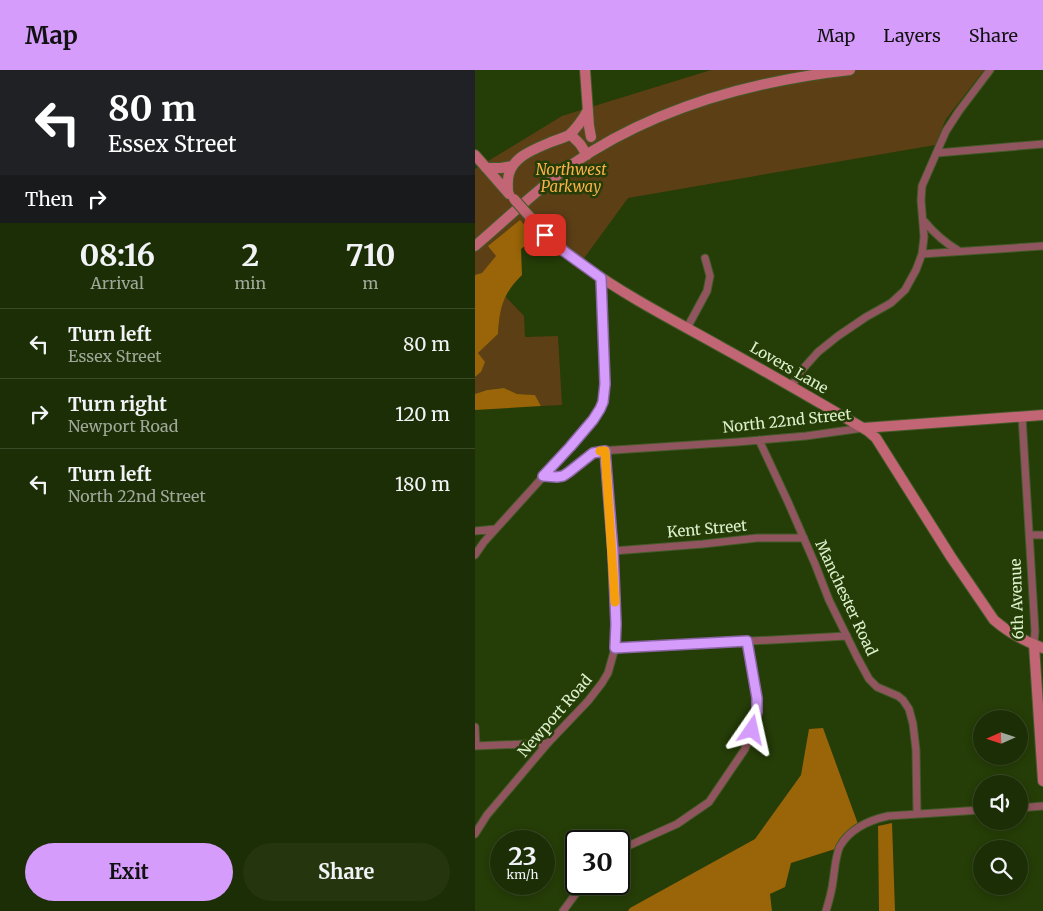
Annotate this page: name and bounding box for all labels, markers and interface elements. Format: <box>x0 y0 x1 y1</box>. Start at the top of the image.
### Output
text: Map <box>25 20 78 51</box>
text: Map <box>817 24 855 47</box>
text: Layers <box>883 24 941 47</box>
text: Share <box>969 24 1018 47</box>
text: 80 m <box>108 87 196 131</box>
icon: left <box>25 90 90 155</box>
text: Essex Street <box>108 130 237 158</box>
park label: Northwest Parkway <box>536 160 607 196</box>
icon: right <box>83 185 111 213</box>
text: Then <box>25 187 73 211</box>
pin <box>524 214 566 256</box>
icon: arrive <box>531 221 559 249</box>
text: 08:16 <box>80 236 155 274</box>
text: 2 <box>241 236 259 274</box>
text: 710 <box>346 236 395 274</box>
text: Arrival <box>91 273 144 293</box>
text: min <box>234 273 266 293</box>
text: m <box>363 273 378 293</box>
text: Turn left <box>68 322 152 346</box>
icon: left <box>25 330 53 358</box>
text: 80 m <box>403 332 450 356</box>
street label: Lovers Lane <box>747 337 832 398</box>
text: Essex Street <box>68 346 162 366</box>
text: Turn right <box>68 392 167 416</box>
icon: right <box>25 400 53 428</box>
text: 120 m <box>395 402 450 426</box>
street label: North 22nd Street <box>722 404 852 437</box>
text: Newport Road <box>68 416 178 436</box>
text: Turn left <box>68 462 152 486</box>
icon: left <box>25 470 53 498</box>
text: 180 m <box>395 472 450 496</box>
text: North 22nd Street <box>68 486 206 506</box>
street label: Kent Street <box>666 516 748 541</box>
street label: Manchester Road <box>811 537 882 659</box>
street label: 6th Avenue <box>1006 558 1027 640</box>
street label: Newport Road <box>514 670 596 761</box>
position arrow <box>725 703 777 755</box>
north arrow <box>973 710 1027 765</box>
map controls <box>973 710 1028 895</box>
button: sound <box>973 775 1028 830</box>
speed limit sign: 30 <box>565 830 630 895</box>
text: 23 <box>508 840 537 872</box>
button: search <box>973 840 1028 895</box>
button: Exit <box>25 843 233 901</box>
button: Share <box>243 843 450 901</box>
text: km/h <box>507 867 538 882</box>

